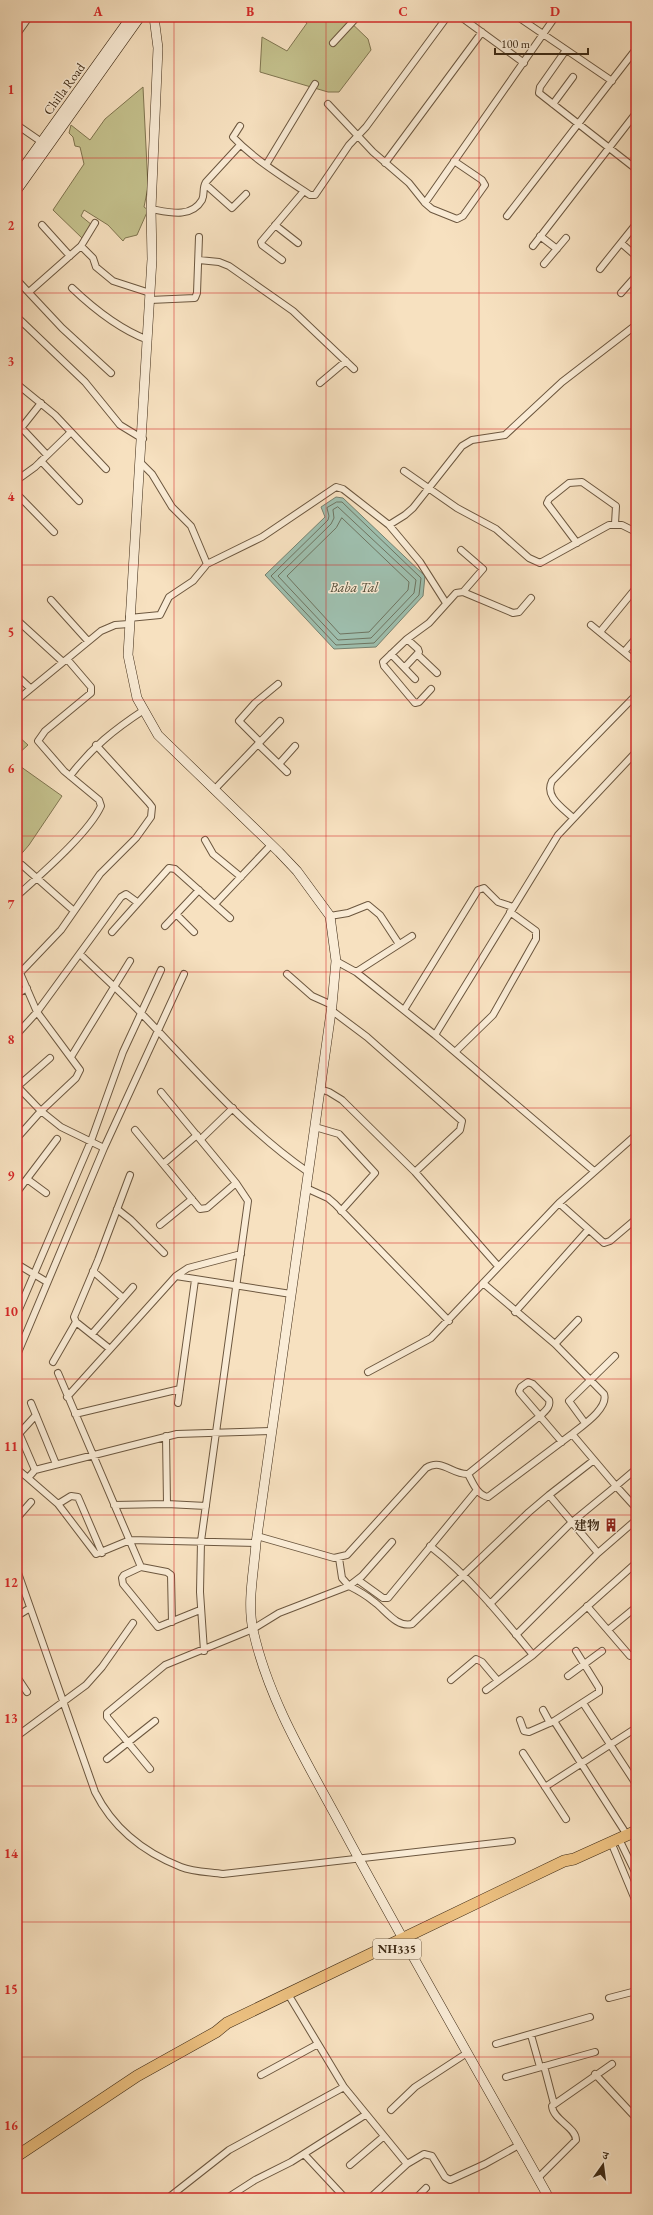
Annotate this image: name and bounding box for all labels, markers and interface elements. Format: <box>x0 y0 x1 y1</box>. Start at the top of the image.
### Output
text: A <box>92 3 103 20</box>
text: B <box>246 3 254 20</box>
text: C <box>398 3 408 20</box>
text: D <box>550 3 560 20</box>
scale bar <box>495 30 588 56</box>
text: 100 m <box>501 36 531 52</box>
street label: Chilla Road <box>39 59 89 118</box>
text: 1 <box>8 81 15 98</box>
text: 2 <box>8 217 15 234</box>
text: 3 <box>8 353 15 370</box>
text: 4 <box>8 488 15 505</box>
water label: Baba Tal <box>329 578 379 596</box>
text: 5 <box>8 624 14 641</box>
text: 6 <box>8 760 15 777</box>
text: 7 <box>8 896 15 913</box>
text: 8 <box>8 1031 15 1048</box>
text: 9 <box>8 1167 15 1184</box>
text: 10 <box>4 1303 18 1320</box>
text: 11 <box>4 1438 18 1455</box>
place label: 建物 <box>574 1517 600 1534</box>
building icon: 建物 <box>603 1517 619 1533</box>
text: 12 <box>4 1574 18 1591</box>
text: 13 <box>4 1710 18 1727</box>
text: 14 <box>4 1845 18 1862</box>
road number: NH335 <box>373 1939 421 1959</box>
text: 15 <box>4 1981 18 1998</box>
text: 16 <box>4 2117 18 2134</box>
north arrow <box>583 2145 623 2185</box>
text: उ <box>600 2148 611 2163</box>

